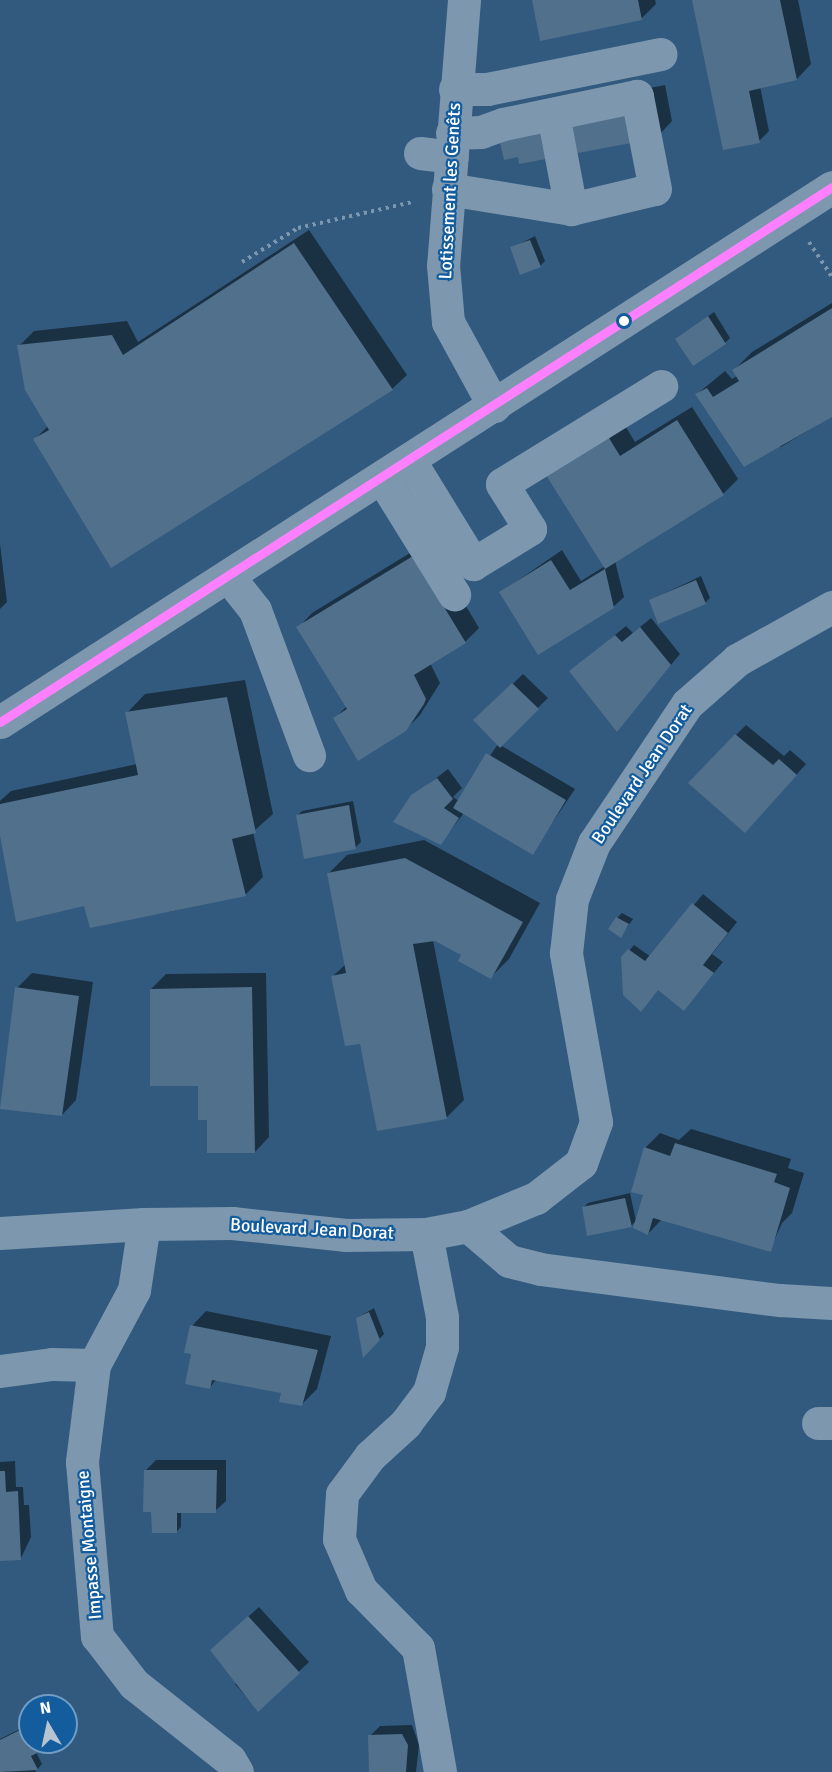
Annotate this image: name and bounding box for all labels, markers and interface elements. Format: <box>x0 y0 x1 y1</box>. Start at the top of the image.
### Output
street label: Lotissement les Genêts <box>435 102 465 280</box>
unlabelled marker <box>618 315 630 327</box>
street label: Boulevard Jean Dorat <box>587 700 697 848</box>
street label: Boulevard Jean Dorat <box>230 1214 394 1244</box>
street label: Impasse Montaigne <box>72 1470 106 1620</box>
north arrow <box>18 1694 78 1754</box>
text: N <box>38 1697 53 1719</box>

